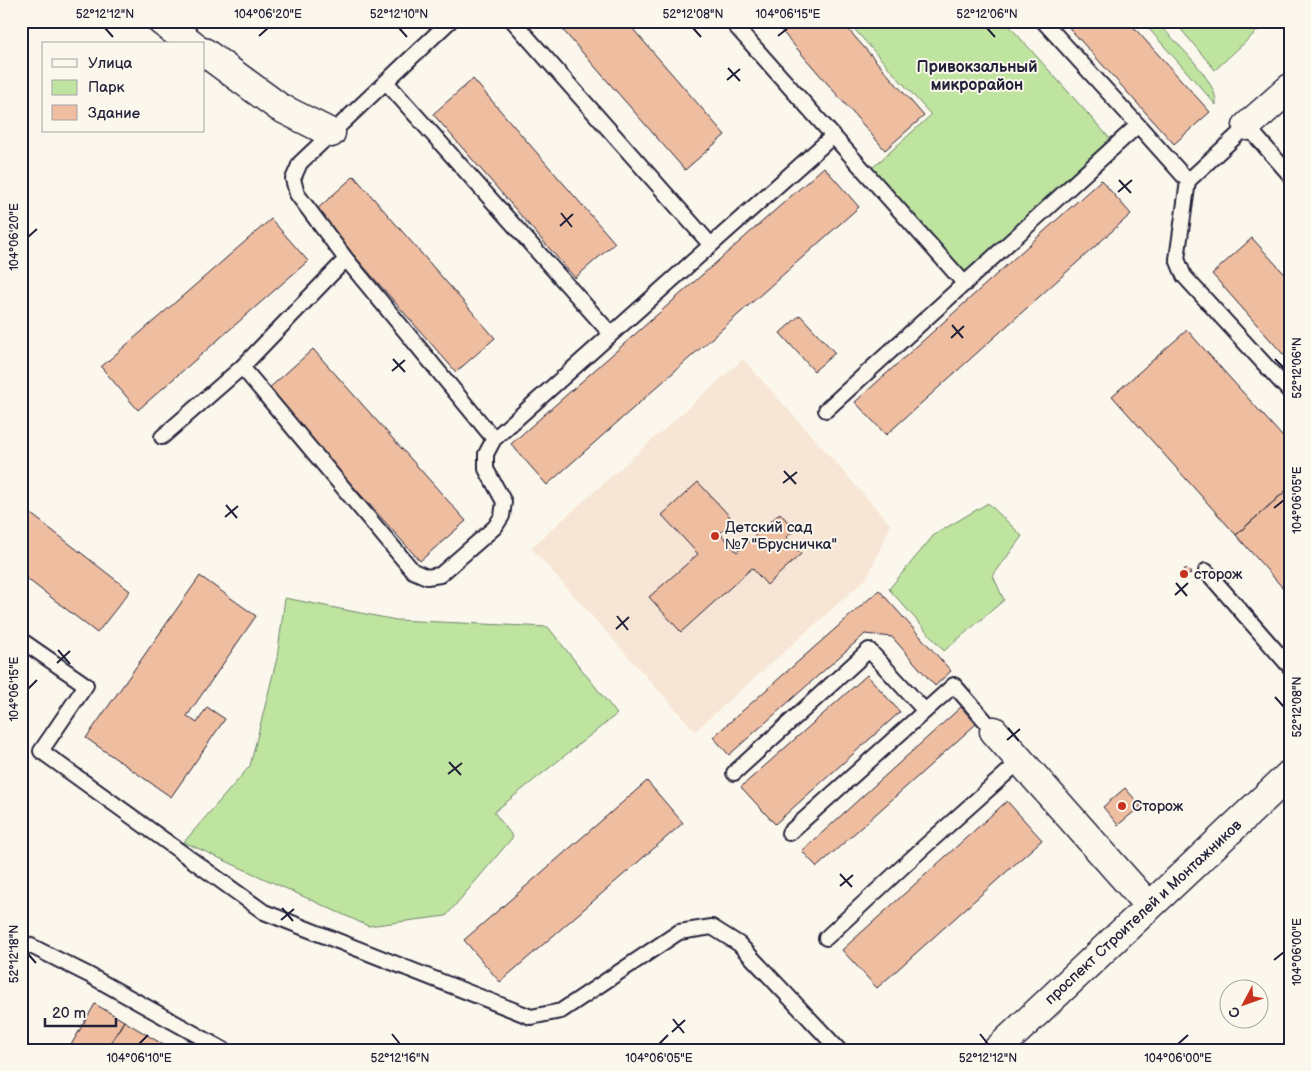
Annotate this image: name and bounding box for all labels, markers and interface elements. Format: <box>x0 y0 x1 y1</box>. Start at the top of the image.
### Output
text: 52°12'12"N <box>76 7 134 22</box>
text: 104°06'20"E <box>234 7 302 22</box>
text: 52°12'10"N <box>370 7 428 22</box>
text: 52°12'08"N <box>662 7 724 22</box>
text: 104°06'15"E <box>755 7 821 22</box>
text: 52°12'06"N <box>956 7 1018 22</box>
legend <box>42 42 205 132</box>
text: Улица <box>88 54 133 73</box>
district label: Привокзальный микрорайон <box>916 58 1038 95</box>
text: Парк <box>88 78 125 97</box>
text: Здание <box>88 104 140 123</box>
text: 104°06'20"E <box>7 203 22 271</box>
text: 52°12'06"N <box>1290 337 1305 399</box>
text: 104°06'05"E <box>1290 466 1305 534</box>
place label: Детский сад №7 "Брусничка" <box>725 518 837 554</box>
marker: Детский сад №7 "Брусничка" <box>709 530 721 542</box>
place label: сторож <box>1194 565 1243 584</box>
marker: сторож <box>1178 568 1190 580</box>
text: 104°06'15"E <box>7 656 22 722</box>
text: 52°12'08"N <box>1290 676 1305 738</box>
place label: Сторож <box>1132 797 1184 816</box>
marker: Сторож <box>1116 800 1128 812</box>
street label: проспект Строителей и Монтажников <box>1041 816 1246 1009</box>
text: 104°06'00"E <box>1290 918 1305 986</box>
text: 52°12'18"N <box>7 925 22 983</box>
north arrow <box>1218 978 1268 1028</box>
scale bar <box>45 996 116 1028</box>
text: С <box>1225 1003 1244 1021</box>
text: 20 m <box>52 1004 86 1023</box>
text: 104°06'10"E <box>106 1051 172 1066</box>
text: 52°12'16"N <box>371 1051 430 1066</box>
text: 104°06'05"E <box>625 1051 693 1066</box>
text: 52°12'12"N <box>959 1051 1017 1066</box>
text: 104°06'00"E <box>1144 1051 1212 1066</box>

